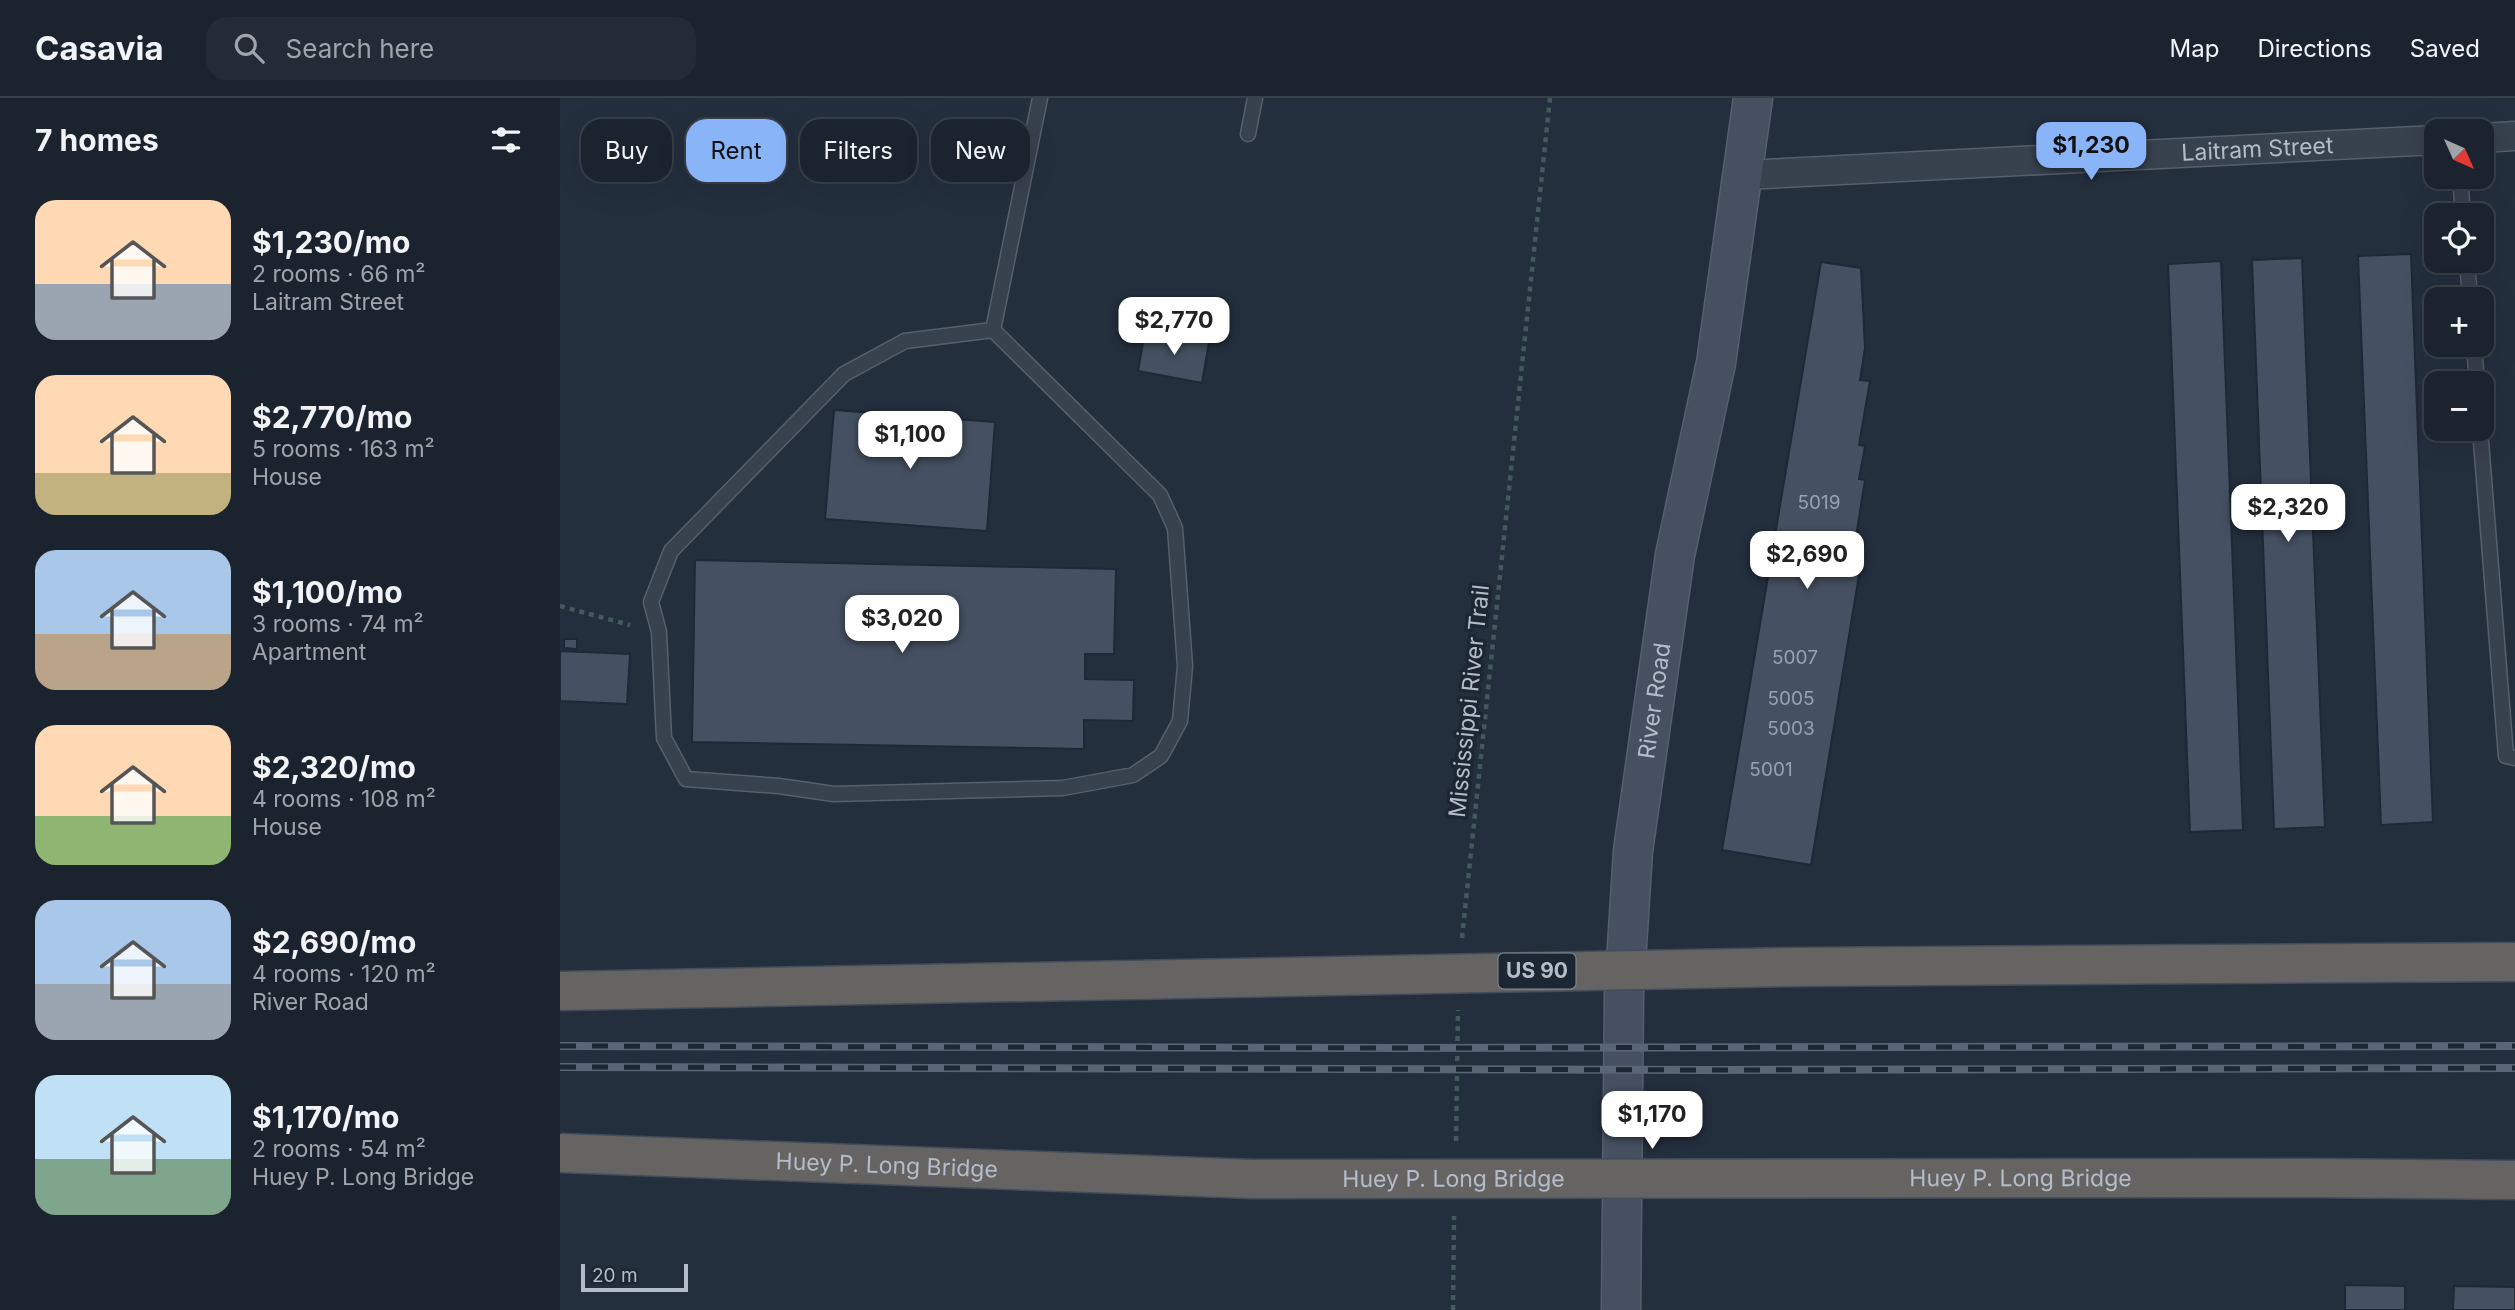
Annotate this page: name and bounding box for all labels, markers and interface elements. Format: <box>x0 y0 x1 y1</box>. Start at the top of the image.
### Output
search box <box>206 17 696 80</box>
text: Casavia <box>35 28 164 68</box>
icon: search <box>230 29 268 67</box>
text: Search here <box>286 33 434 64</box>
text: Map <box>2170 34 2219 63</box>
text: Directions <box>2257 34 2372 63</box>
text: Saved <box>2410 34 2480 63</box>
chip: Buy <box>581 119 672 182</box>
chip: Rent <box>686 119 786 182</box>
chip: Filters <box>800 119 917 182</box>
chip: New <box>931 119 1030 182</box>
north arrow <box>2424 119 2494 189</box>
map controls <box>2424 119 2494 441</box>
icon: filters <box>487 121 525 159</box>
text: 7 homes <box>35 122 159 158</box>
pin: $1,230 <box>2034 122 2148 182</box>
text: $1,230 <box>2052 131 2130 159</box>
street label: Laitram Street <box>2181 131 2335 167</box>
button: locate <box>2424 203 2494 273</box>
text: $1,230/mo <box>252 224 411 260</box>
icon: home <box>91 228 175 312</box>
text: 2 rooms · 66 m² <box>252 260 426 288</box>
button: + <box>2424 287 2494 357</box>
text: Laitram Street <box>252 288 404 316</box>
pin: $2,770 <box>1117 298 1231 357</box>
text: $2,770 <box>1135 306 1214 334</box>
button: − <box>2424 371 2494 441</box>
text: $2,770/mo <box>252 399 412 435</box>
icon: home <box>91 403 175 487</box>
pin: $1,100 <box>853 412 967 471</box>
text: $1,100 <box>874 420 946 448</box>
text: 5 rooms · 163 m² <box>252 435 435 463</box>
text: House <box>252 463 322 491</box>
pin: $2,320 <box>2231 484 2345 544</box>
house number: 5019 <box>1797 491 1841 514</box>
text: $2,320 <box>2247 493 2329 521</box>
pin: $2,690 <box>1750 532 1864 591</box>
text: $2,690 <box>1766 540 1848 568</box>
text: $1,100/mo <box>252 574 403 610</box>
icon: home <box>91 578 175 662</box>
street label: Mississippi River Trail <box>1443 583 1495 819</box>
pin: $3,020 <box>845 596 959 655</box>
text: $3,020 <box>861 604 943 632</box>
text: 3 rooms · 74 m² <box>252 610 424 638</box>
text: Apartment <box>252 638 366 666</box>
street label: River Road <box>1632 641 1676 761</box>
house number: 5007 <box>1772 646 1818 669</box>
house number: 5005 <box>1767 687 1815 710</box>
house number: 5003 <box>1767 717 1815 740</box>
text: $2,320/mo <box>252 749 416 785</box>
icon: home <box>91 753 175 837</box>
house number: 5001 <box>1749 758 1793 781</box>
text: 4 rooms · 108 m² <box>252 785 436 813</box>
text: House <box>252 813 322 841</box>
text: $2,690/mo <box>252 924 416 960</box>
icon: home <box>91 928 175 1012</box>
road number: US 90 <box>1499 954 1576 988</box>
text: 4 rooms · 120 m² <box>252 960 436 988</box>
text: River Road <box>252 988 369 1016</box>
pin: $1,170 <box>1595 1091 1709 1151</box>
text: $1,170/mo <box>252 1099 399 1135</box>
text: $1,170 <box>1617 1100 1687 1128</box>
icon: home <box>91 1103 175 1187</box>
text: 2 rooms · 54 m² <box>252 1135 426 1163</box>
street label: Huey P. Long Bridge <box>775 1147 998 1183</box>
text: Huey P. Long Bridge <box>252 1163 474 1191</box>
street label: Huey P. Long Bridge <box>1909 1164 2132 1192</box>
street label: Huey P. Long Bridge <box>1342 1165 1565 1193</box>
scale bar <box>581 1261 688 1293</box>
text: 20 m <box>592 1264 638 1287</box>

